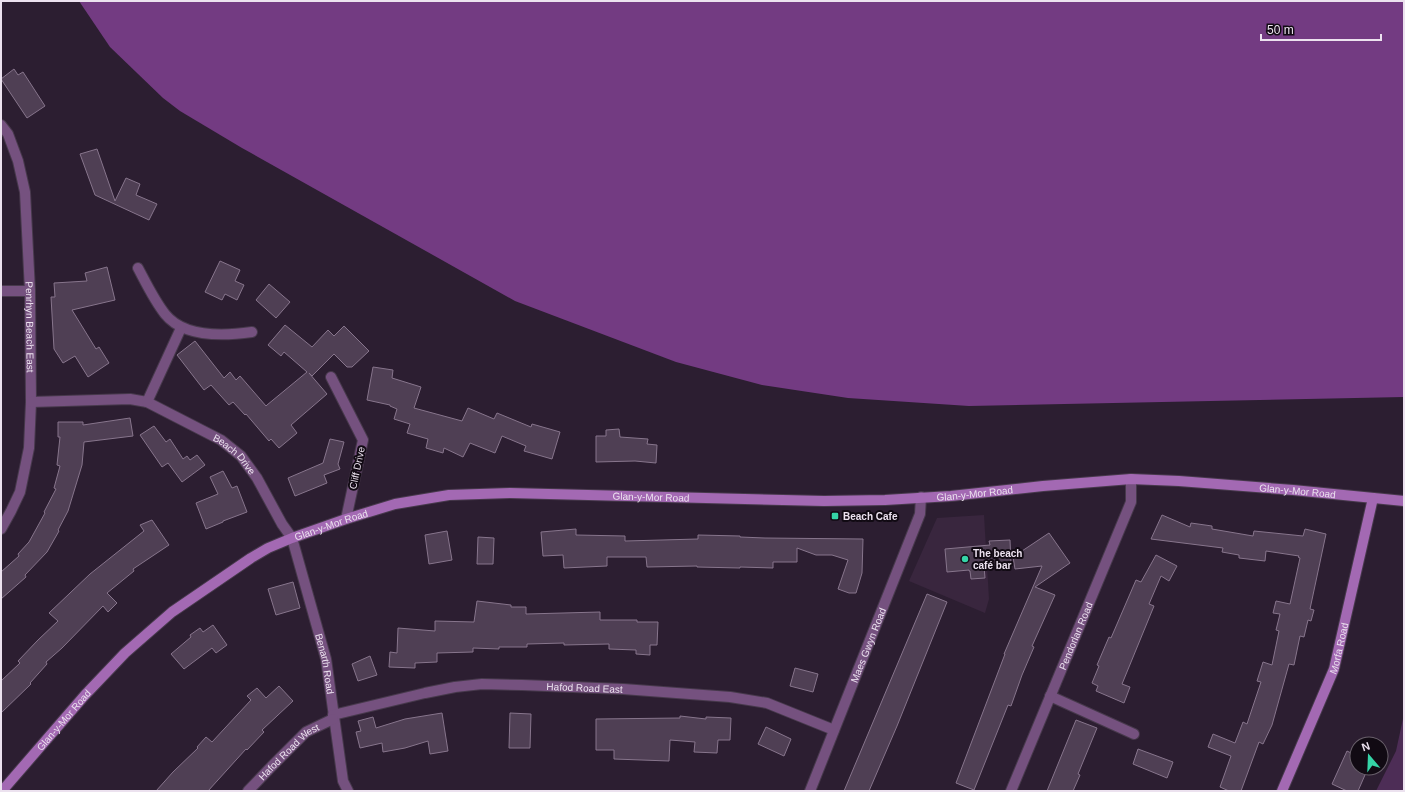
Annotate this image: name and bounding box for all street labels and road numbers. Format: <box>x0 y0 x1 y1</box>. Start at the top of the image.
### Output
street label: Penrhyn Beach East <box>24 281 36 373</box>
street label: Beach Drive <box>212 432 258 477</box>
street label: Cliff Drive <box>347 445 367 490</box>
street label: Glan-y-Mor Road <box>1259 482 1336 500</box>
street label: Glan-y-Mor Road <box>936 484 1013 502</box>
street label: Glan-y-Mor Road <box>612 490 690 503</box>
street label: Glan-y-Mor Road <box>293 507 369 542</box>
street label: Pendorlan Road <box>1056 600 1094 671</box>
street label: Maes Gwyn Road <box>848 606 888 684</box>
street label: Morfa Road <box>1327 621 1350 676</box>
street label: Benarth Road <box>314 632 336 695</box>
street label: Hafod Road East <box>546 680 623 694</box>
street label: Glan-y-Mor Road <box>34 687 93 753</box>
street label: Hafod Road West <box>256 721 321 782</box>

